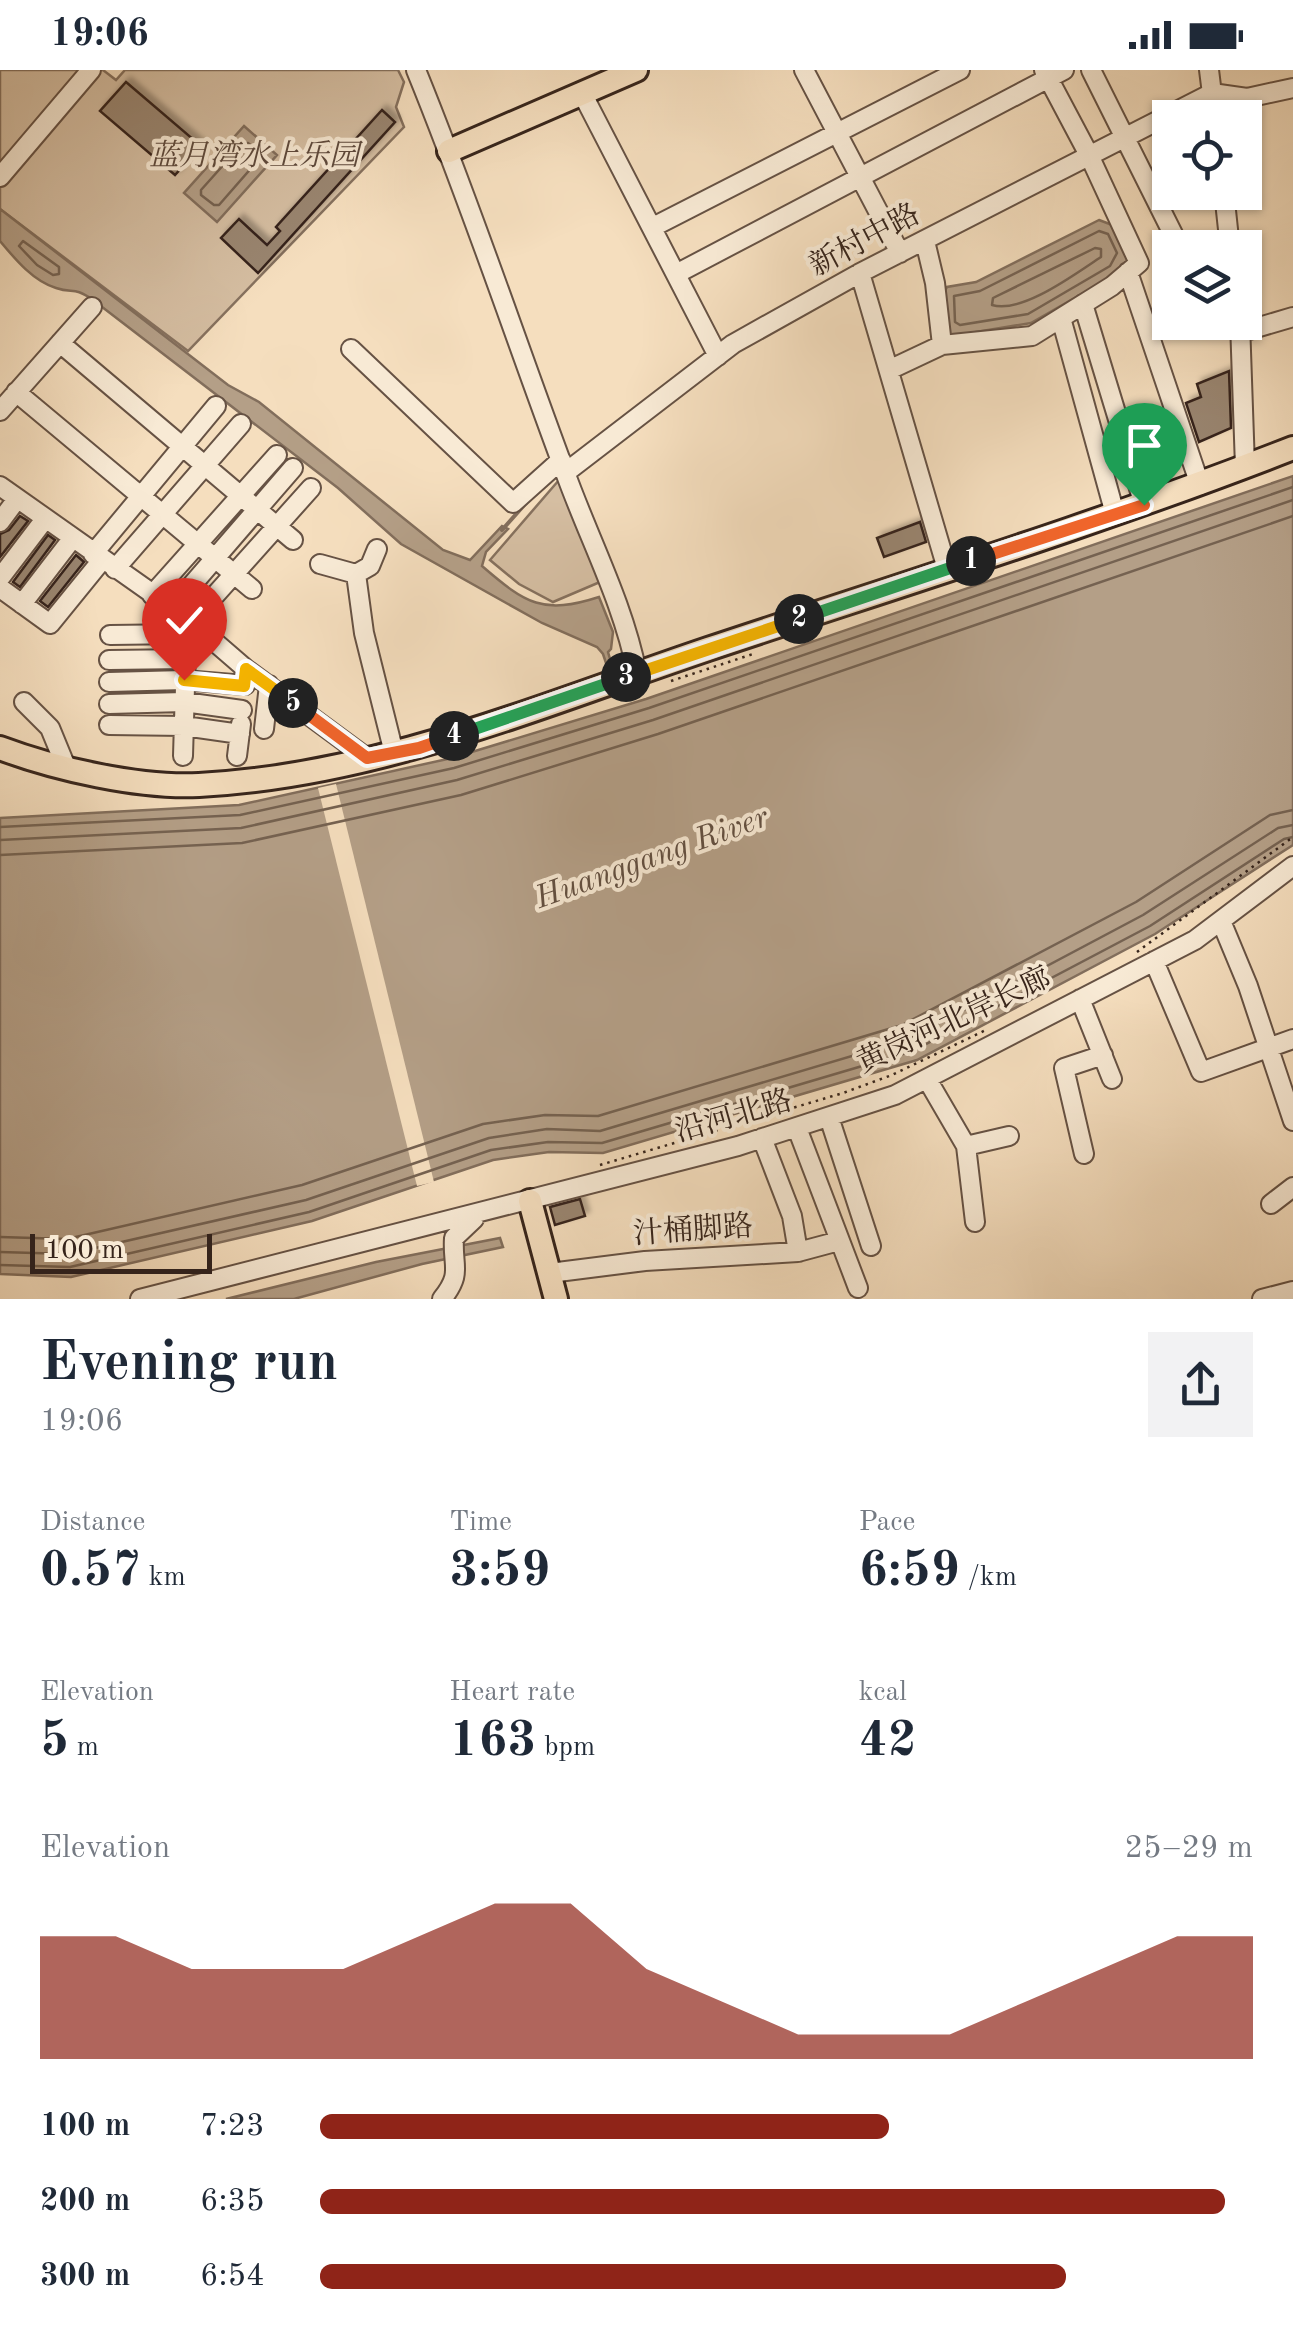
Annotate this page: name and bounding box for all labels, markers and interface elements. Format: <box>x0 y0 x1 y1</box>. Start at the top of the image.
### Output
text: 19:06 <box>50 16 149 54</box>
map controls <box>1152 100 1262 340</box>
button: locate <box>1152 100 1262 210</box>
park label: 蓝月湾水上乐园 <box>149 139 363 172</box>
street label: 新村中路 <box>804 197 925 282</box>
button: layers <box>1152 230 1262 340</box>
pin <box>1102 403 1187 506</box>
icon: arrive <box>1117 418 1172 473</box>
pin: 1 <box>946 536 996 586</box>
text: 1 <box>963 547 979 575</box>
pin <box>142 578 227 681</box>
icon: check <box>157 593 212 648</box>
pin: 2 <box>774 594 824 644</box>
text: 2 <box>791 605 807 633</box>
pin: 3 <box>601 652 651 702</box>
text: 3 <box>618 663 634 691</box>
pin: 5 <box>268 678 318 728</box>
text: 5 <box>285 689 301 717</box>
pin: 4 <box>429 711 479 761</box>
text: 4 <box>446 722 462 750</box>
water label: Huanggang River <box>530 802 774 916</box>
street label: 黄岗河北岸长廊 <box>851 960 1056 1079</box>
street label: 沿河北路 <box>671 1083 796 1148</box>
street label: 汁桶脚路 <box>632 1209 754 1250</box>
scale bar <box>30 1229 212 1274</box>
text: 100 m <box>45 1237 124 1265</box>
button: share <box>1148 1332 1253 1437</box>
text: Evening run <box>40 1337 338 1392</box>
text: 19:06 <box>40 1406 123 1438</box>
text: Distance <box>40 1509 145 1537</box>
text: Time <box>449 1509 512 1537</box>
text: Pace <box>859 1509 915 1537</box>
text: 0.57 <box>40 1547 141 1597</box>
text: 3:59 <box>449 1547 550 1597</box>
text: 6:59 <box>859 1547 960 1597</box>
text: km <box>141 1564 186 1592</box>
text: /km <box>960 1564 1017 1592</box>
text: Elevation <box>40 1679 154 1707</box>
text: Heart rate <box>449 1679 575 1707</box>
text: kcal <box>859 1679 907 1707</box>
text: 5 <box>40 1717 69 1767</box>
text: 163 <box>449 1717 536 1767</box>
text: 42 <box>859 1717 917 1767</box>
text: m <box>69 1734 99 1762</box>
text: bpm <box>536 1734 595 1762</box>
text: Elevation <box>40 1833 170 1865</box>
text: 25–29 m <box>1125 1833 1253 1865</box>
text: 100 m <box>40 2111 130 2143</box>
text: 7:23 <box>200 2111 265 2143</box>
text: 200 m <box>40 2186 130 2218</box>
text: 6:35 <box>200 2186 265 2218</box>
text: 300 m <box>40 2261 130 2293</box>
text: 6:54 <box>200 2261 265 2293</box>

